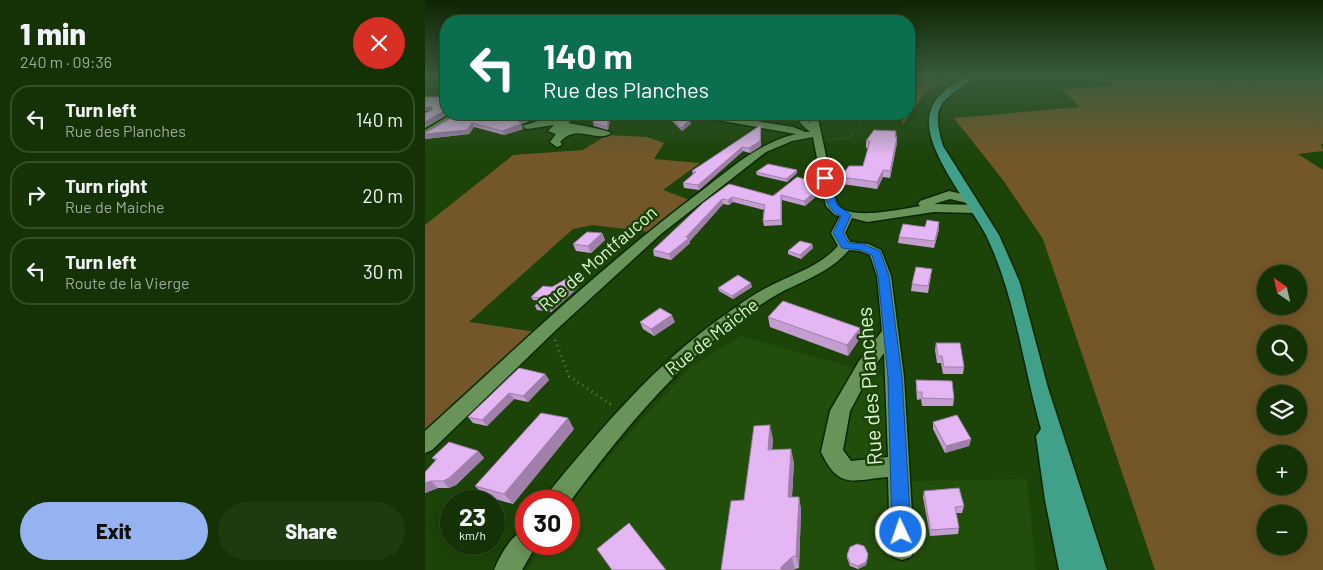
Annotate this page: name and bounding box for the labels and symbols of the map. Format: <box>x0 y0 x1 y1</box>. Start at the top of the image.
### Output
pin <box>804 157 846 199</box>
street label: Rue de Montfaucon <box>534 201 661 316</box>
north arrow <box>1257 265 1307 315</box>
street label: Rue de Maiche <box>660 293 762 379</box>
street label: Rue des Planches <box>851 306 887 466</box>
speed limit sign: 30 <box>515 490 580 555</box>
position arrow <box>874 505 926 557</box>

